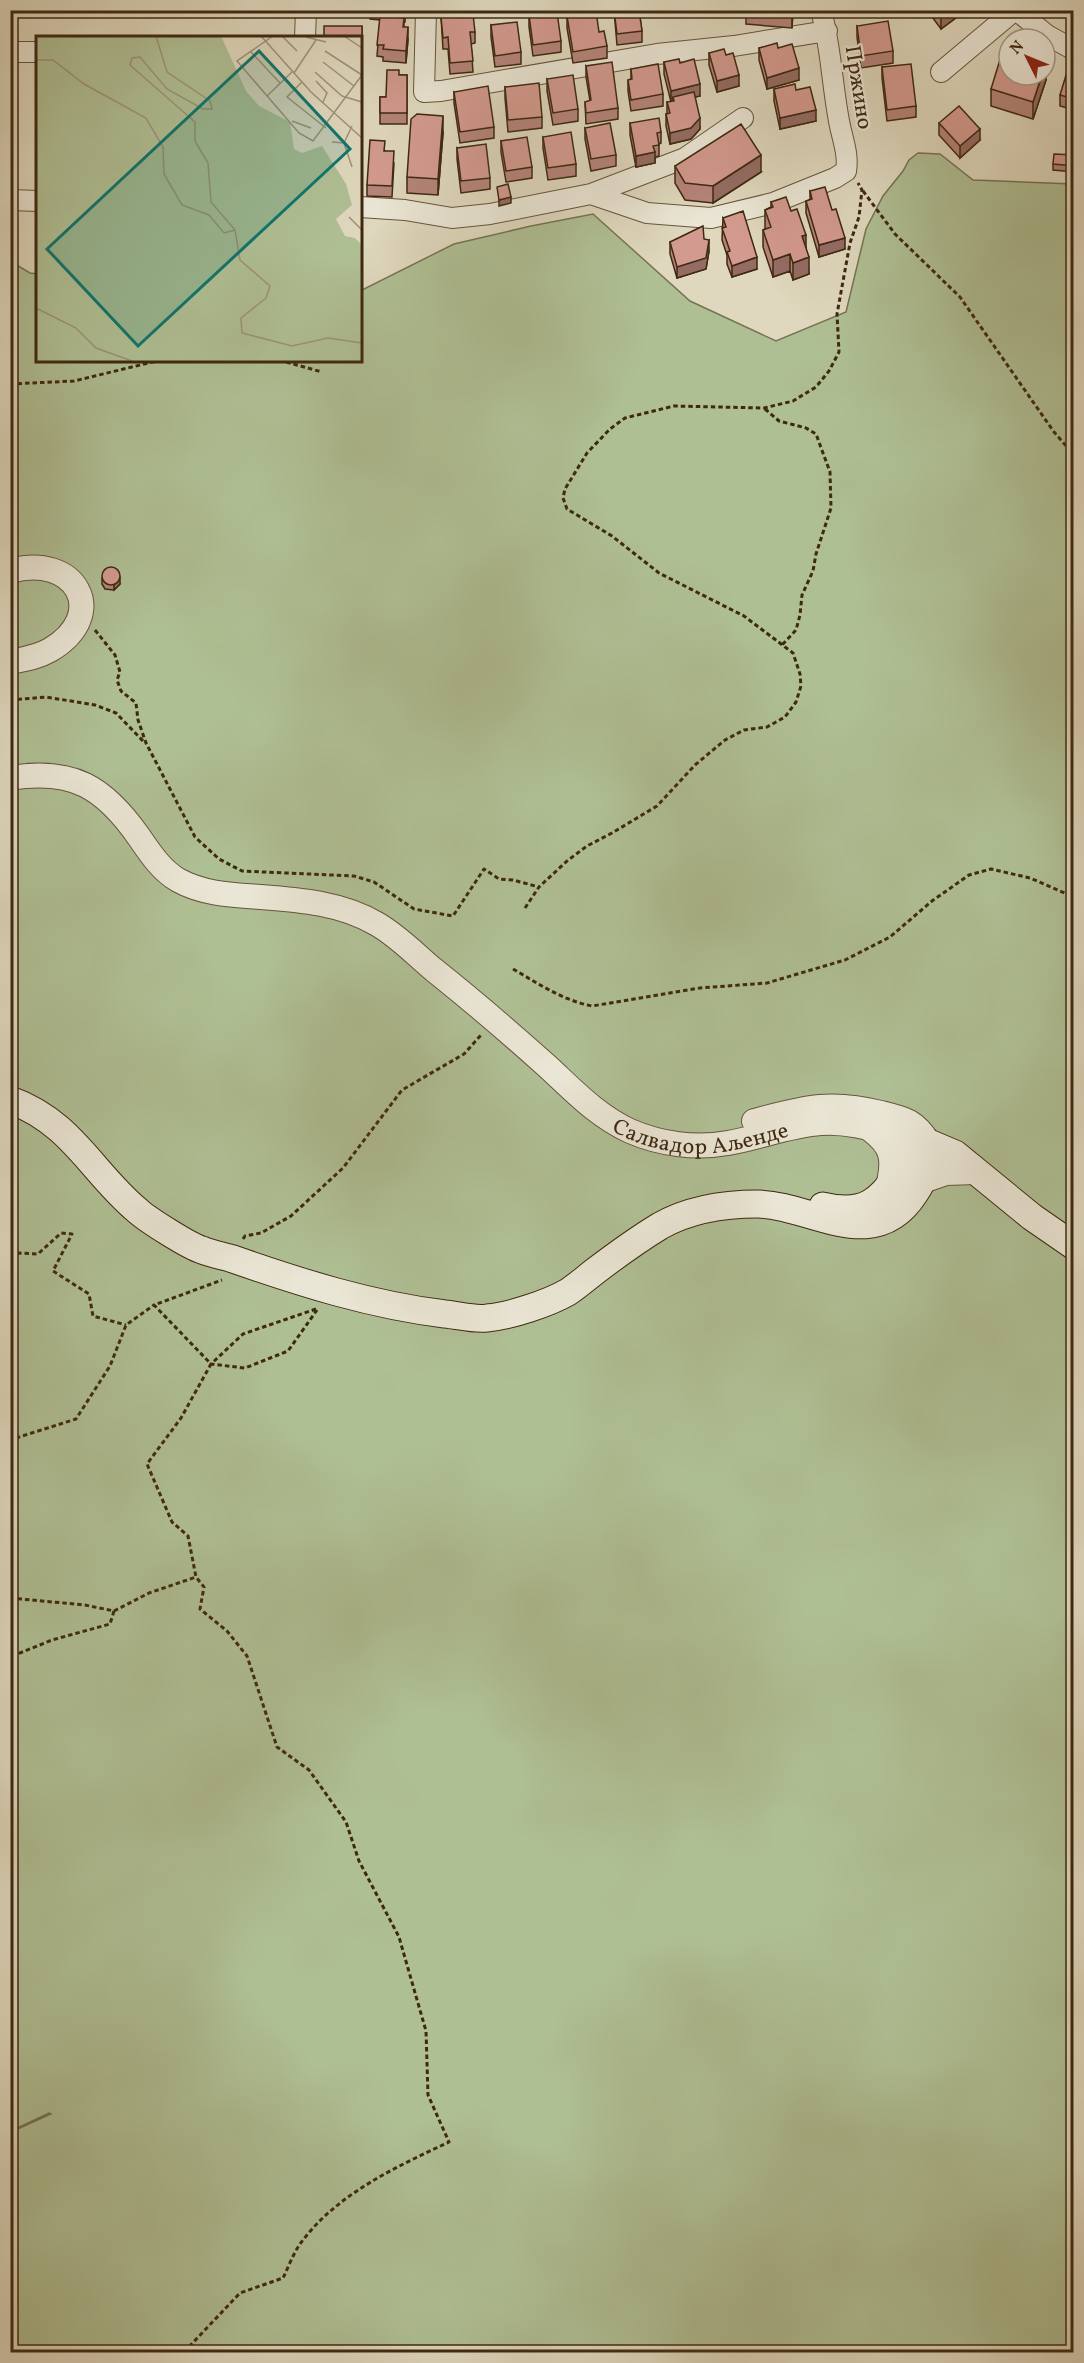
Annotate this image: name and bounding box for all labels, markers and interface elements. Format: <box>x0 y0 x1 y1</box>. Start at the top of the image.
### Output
north arrow <box>997 27 1057 87</box>
inset map <box>36 36 362 362</box>
text: N <box>1005 36 1030 60</box>
street label: Пржино <box>836 43 879 132</box>
street label: Салвадор Аљенде <box>606 1112 792 1164</box>

